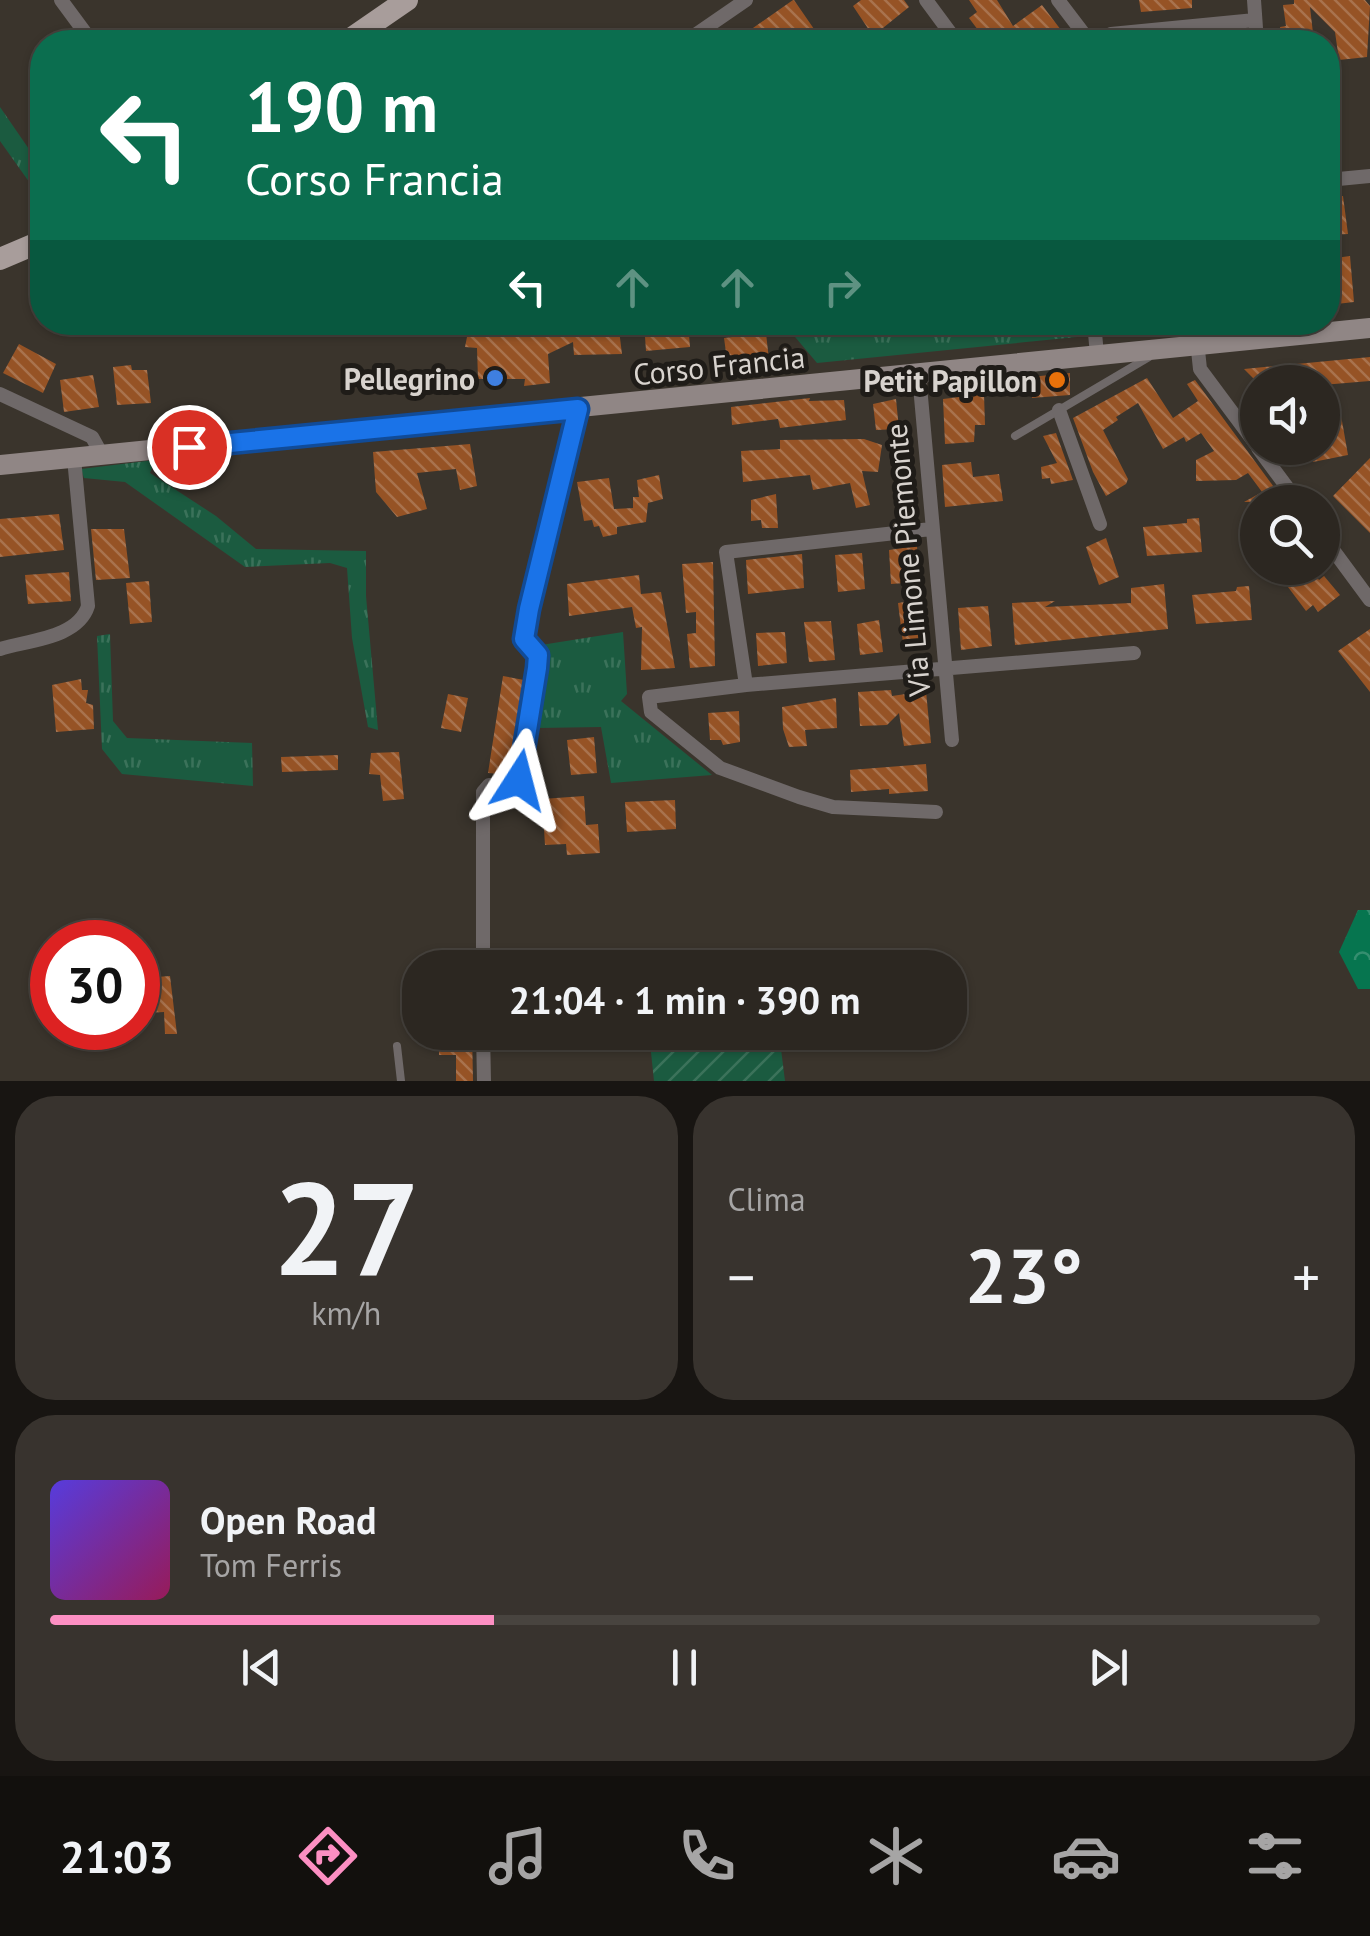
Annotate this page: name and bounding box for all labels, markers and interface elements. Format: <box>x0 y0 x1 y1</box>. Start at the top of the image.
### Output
text: 190 m <box>245 61 438 151</box>
icon: left <box>80 70 210 200</box>
text: Corso Francia <box>245 149 504 207</box>
icon: left <box>500 260 555 315</box>
icon: ahead <box>605 260 660 315</box>
icon: ahead <box>710 260 765 315</box>
icon: right <box>815 260 870 315</box>
street label: Corso Francia <box>631 337 807 393</box>
place label: Pellegrino <box>344 359 475 398</box>
place label: Petit Papillon <box>864 361 1037 400</box>
map controls <box>1240 365 1340 585</box>
button: sound <box>1240 365 1340 465</box>
marker: Pellegrino <box>484 367 506 389</box>
marker: Petit Papillon <box>1046 369 1068 391</box>
pin <box>147 405 232 490</box>
icon: arrive <box>162 420 217 475</box>
street label: Via Limone Piemonte <box>876 422 938 699</box>
button: search <box>1240 485 1340 585</box>
position arrow <box>467 728 571 832</box>
speed limit sign: 30 <box>30 920 160 1050</box>
text: 21:04 · 1 min · 390 m <box>509 975 860 1024</box>
text: 27 <box>273 1143 420 1311</box>
text: Clima <box>728 1178 806 1220</box>
text: 23° <box>965 1227 1083 1324</box>
text: − <box>728 1241 755 1312</box>
text: + <box>1292 1241 1320 1312</box>
text: km/h <box>311 1292 381 1334</box>
text: Open Road <box>200 1495 376 1544</box>
text: Tom Ferris <box>200 1544 342 1586</box>
icon: previous <box>234 1640 289 1695</box>
icon: pause <box>657 1640 712 1695</box>
icon: next <box>1081 1640 1136 1695</box>
icon: directions <box>293 1821 363 1891</box>
icon: music <box>483 1821 553 1891</box>
icon: phone <box>672 1821 742 1891</box>
icon: climate <box>861 1821 931 1891</box>
icon: car <box>1051 1821 1121 1891</box>
icon: filters <box>1240 1821 1310 1891</box>
text: 21:03 <box>60 1827 174 1885</box>

